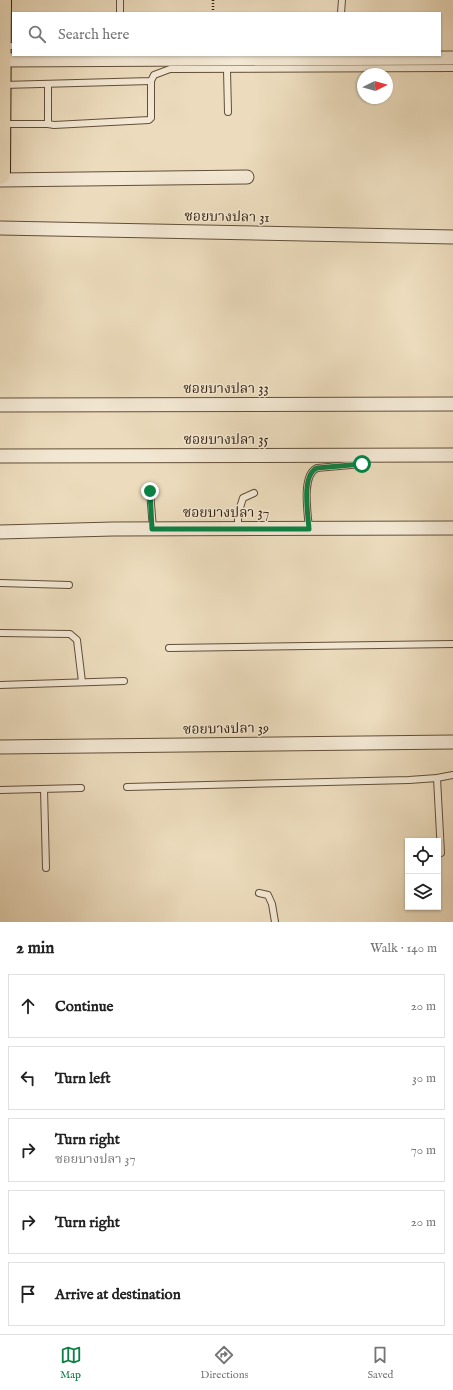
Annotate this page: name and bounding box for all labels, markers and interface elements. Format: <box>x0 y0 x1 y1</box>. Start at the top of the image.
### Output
search box <box>12 12 441 56</box>
icon: search <box>26 23 48 45</box>
text: Search here <box>58 25 129 44</box>
north arrow <box>357 68 393 104</box>
street label: ซอยบางปลา 31 <box>184 207 270 227</box>
street label: ซอยบางปลา 33 <box>183 380 269 398</box>
street label: ซอยบางปลา 35 <box>183 431 269 449</box>
route start <box>353 455 371 473</box>
route end <box>141 482 159 500</box>
street label: ซอยบางปลา 37 <box>183 504 269 522</box>
street label: ซอยบางปลา 39 <box>183 719 269 739</box>
map controls <box>405 838 441 910</box>
button: locate <box>405 838 441 874</box>
button: layers <box>405 874 441 910</box>
text: 2 min <box>16 938 54 959</box>
text: Walk · 140 m <box>370 940 437 957</box>
icon: ahead <box>17 995 39 1017</box>
text: Continue <box>55 997 113 1016</box>
text: 20 m <box>411 998 436 1015</box>
icon: left <box>17 1067 39 1089</box>
text: Turn left <box>55 1069 111 1088</box>
text: 30 m <box>412 1070 436 1087</box>
text: Turn right <box>55 1130 120 1149</box>
icon: right <box>17 1139 39 1161</box>
text: 70 m <box>411 1142 436 1159</box>
text: ซอยบางปลา 37 <box>55 1151 135 1168</box>
icon: right <box>17 1211 39 1233</box>
text: Turn right <box>55 1213 120 1232</box>
text: 20 m <box>411 1214 436 1231</box>
icon: arrive <box>17 1283 39 1305</box>
text: Arrive at destination <box>55 1285 181 1304</box>
tab: Map <box>60 1344 82 1382</box>
tab: Directions <box>201 1344 248 1382</box>
tab: Saved <box>367 1344 393 1382</box>

